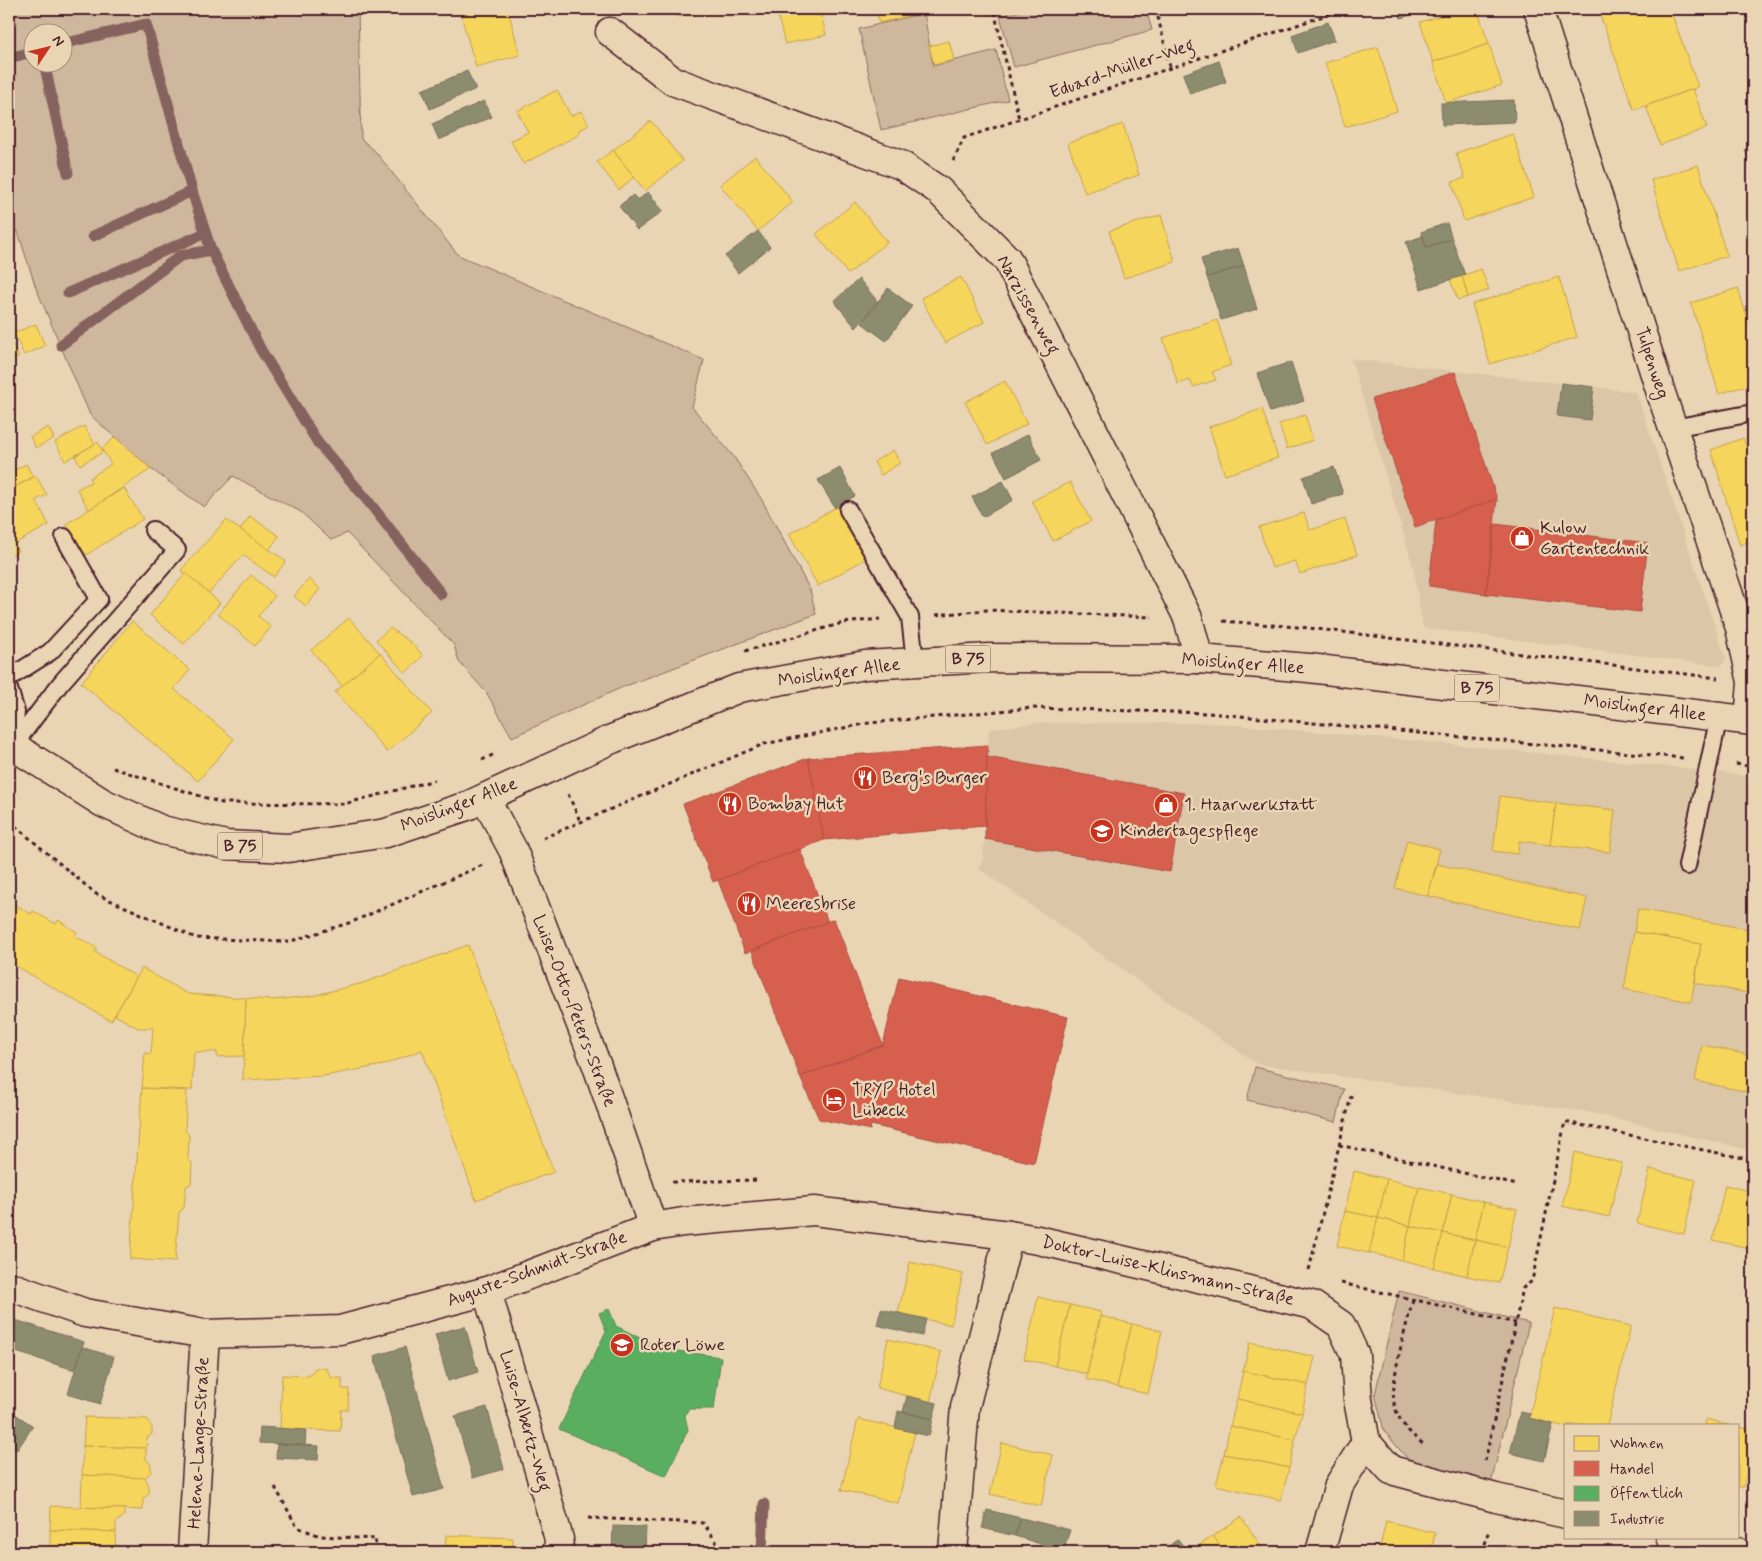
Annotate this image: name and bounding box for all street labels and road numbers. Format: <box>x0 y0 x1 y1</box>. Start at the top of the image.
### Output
street label: Eduard-Müller-Weg <box>1047 33 1198 107</box>
street label: Narzissenweg <box>989 251 1065 360</box>
street label: Tulpenweg <box>1628 324 1675 402</box>
road number: B 75 <box>946 646 990 672</box>
street label: Moislinger Allee <box>1181 648 1305 682</box>
street label: Moislinger Allee <box>776 653 902 695</box>
road number: B 75 <box>1454 674 1500 701</box>
street label: Moislinger Allee <box>1582 689 1708 729</box>
street label: Moislinger Allee <box>397 772 522 840</box>
road number: B 75 <box>218 832 262 859</box>
street label: Luise-Otto-Peters-Straße <box>526 912 622 1111</box>
street label: Auguste-Schmidt-Straße <box>444 1225 630 1313</box>
street label: Doktor-Luise-Klinsmann-Straße <box>1039 1230 1297 1312</box>
street label: Luise-Albertz-Weg <box>491 1347 557 1495</box>
street label: Helene-Lange-Straße <box>183 1356 217 1530</box>

